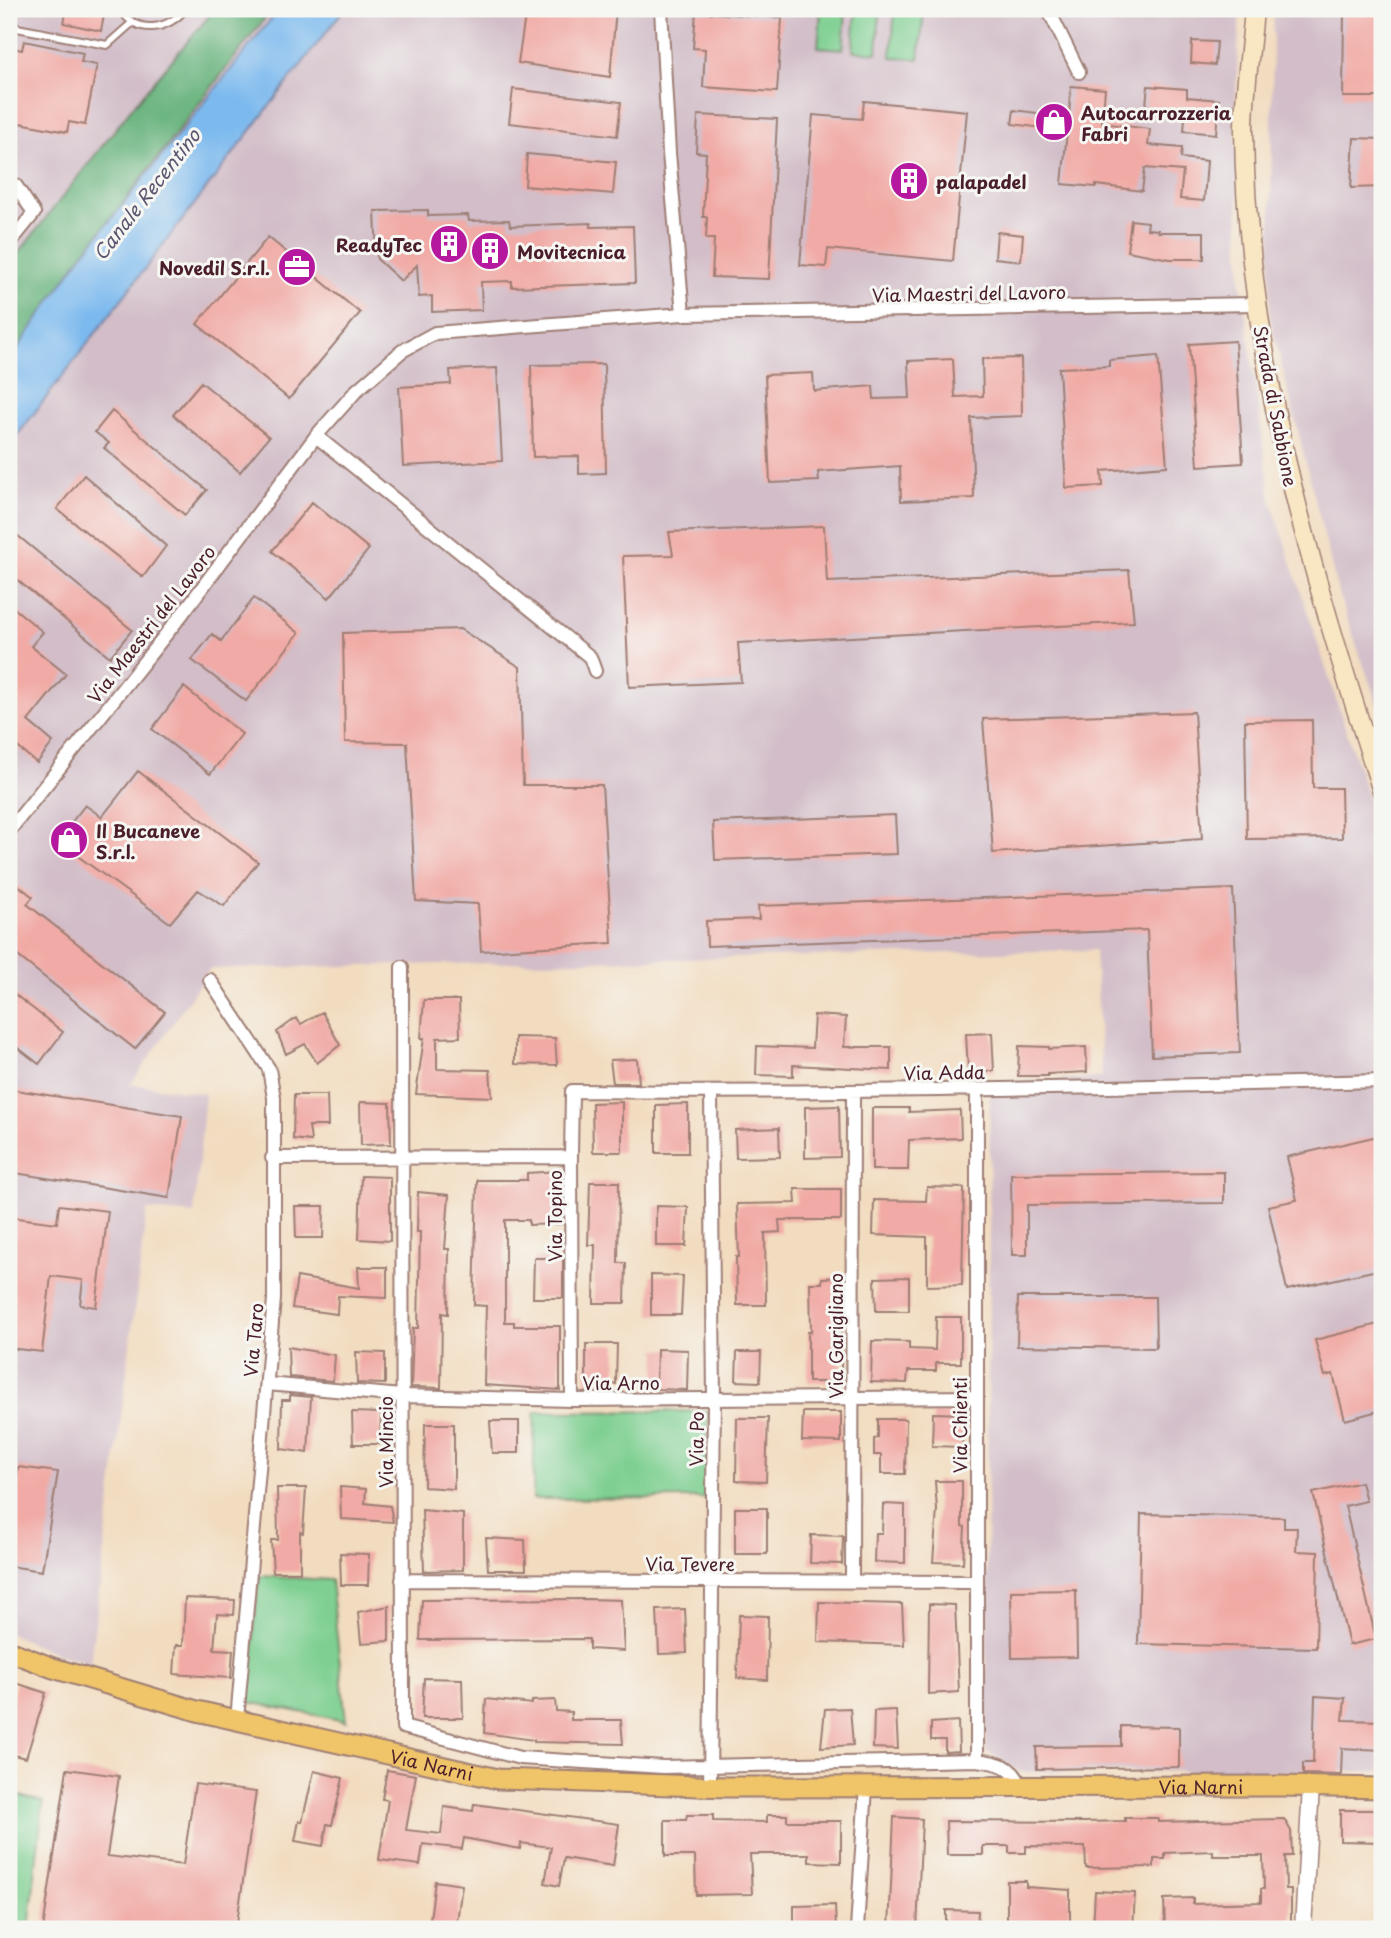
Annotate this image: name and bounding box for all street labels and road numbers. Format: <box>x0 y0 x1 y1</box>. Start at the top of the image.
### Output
street label: Via Maestri del Lavoro <box>872 278 1066 308</box>
street label: Strada di Sabbione <box>1247 323 1305 489</box>
street label: Via Maestri del Lavoro <box>81 539 221 709</box>
street label: Via Adda <box>903 1058 985 1086</box>
street label: Via Topino <box>541 1170 568 1262</box>
street label: Via Garigliano <box>822 1273 849 1399</box>
street label: Via Taro <box>236 1302 270 1378</box>
street label: Via Arno <box>582 1369 660 1396</box>
street label: Via Chienti <box>946 1377 973 1473</box>
street label: Via Mincio <box>372 1396 399 1488</box>
street label: Via Po <box>682 1411 710 1467</box>
street label: Via Tevere <box>645 1550 735 1577</box>
street label: Via Narni <box>387 1741 476 1787</box>
street label: Via Narni <box>1158 1773 1243 1800</box>

